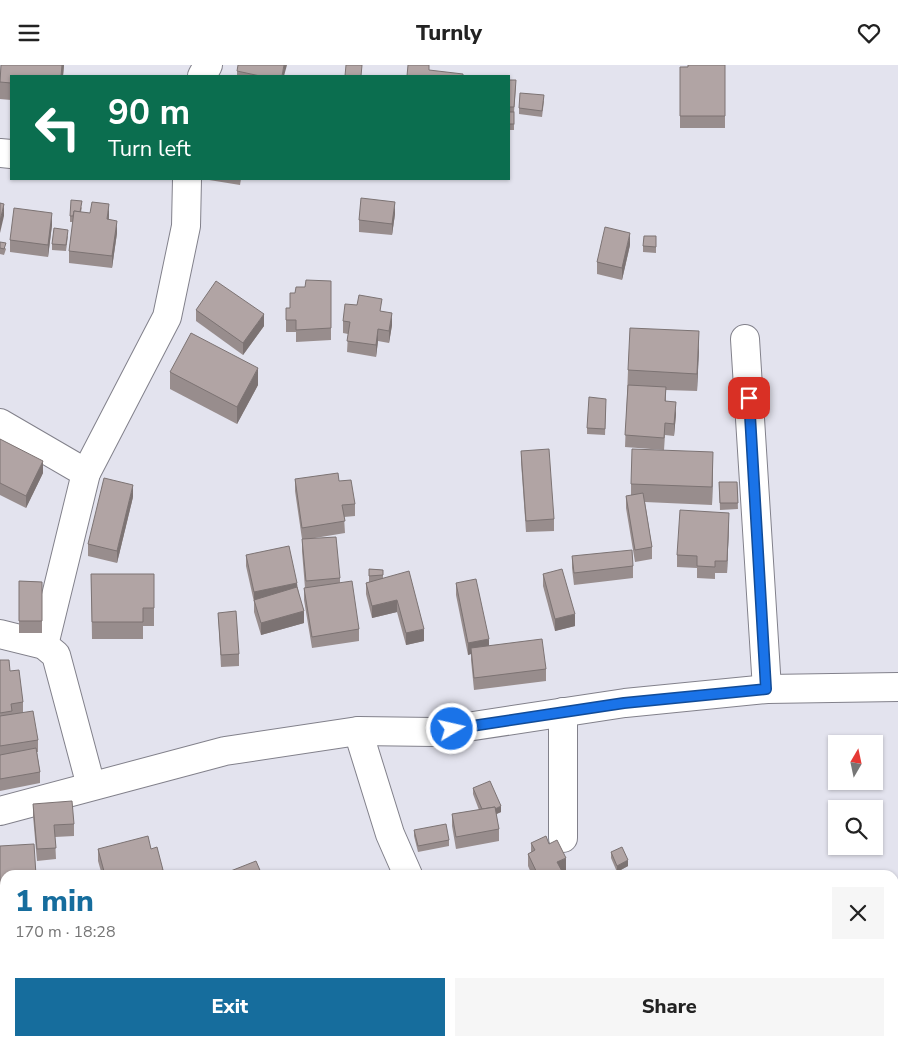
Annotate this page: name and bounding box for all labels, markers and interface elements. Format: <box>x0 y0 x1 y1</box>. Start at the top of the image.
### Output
text: Turnly <box>416 18 482 48</box>
icon: menu <box>15 19 43 47</box>
icon: heart <box>855 19 883 47</box>
text: 90 m <box>108 89 190 136</box>
icon: left <box>25 95 90 160</box>
text: Turn left <box>108 134 191 164</box>
pin <box>728 377 770 419</box>
icon: arrive <box>735 384 763 412</box>
position arrow <box>425 702 477 754</box>
north arrow <box>828 735 882 790</box>
map controls <box>828 735 883 855</box>
button: search <box>828 800 883 855</box>
text: 1 min <box>15 881 94 922</box>
button: close <box>832 887 884 939</box>
text: 170 m · 18:28 <box>15 921 116 943</box>
button: Exit <box>15 978 445 1036</box>
button: Share <box>455 978 884 1036</box>

